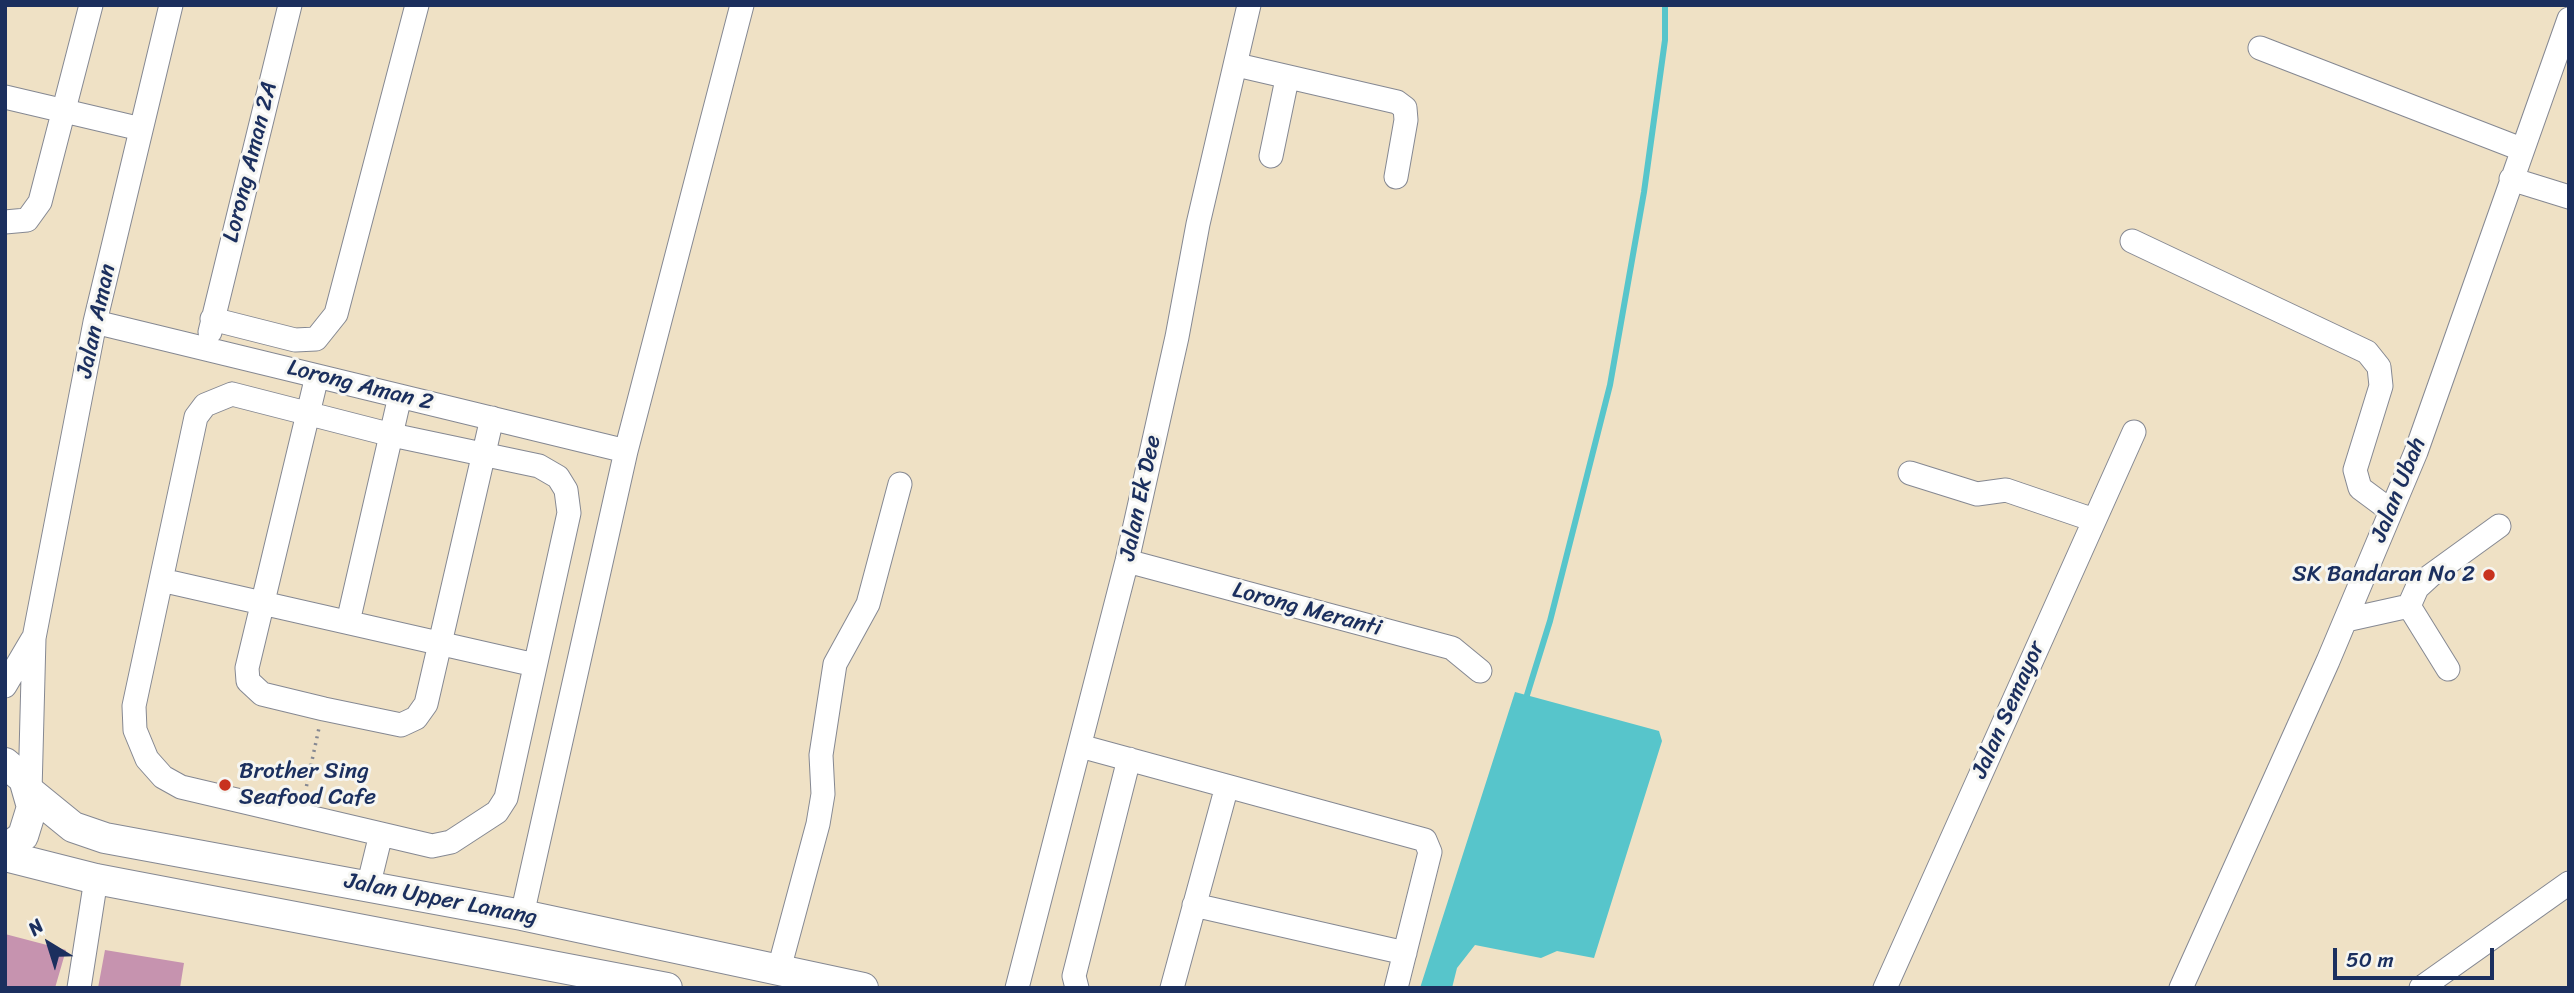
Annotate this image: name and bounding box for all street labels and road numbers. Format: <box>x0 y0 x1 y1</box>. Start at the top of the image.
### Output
street label: Lorong Aman 2A <box>218 79 284 245</box>
street label: Jalan Aman <box>71 262 123 380</box>
street label: Lorong Aman 2 <box>284 355 436 417</box>
street label: Jalan Ek Dee <box>1114 433 1168 563</box>
street label: Jalan Ubah <box>2366 434 2432 546</box>
street label: Lorong Meranti <box>1230 577 1384 643</box>
street label: Jalan Semayor <box>1966 637 2052 783</box>
street label: Jalan Upper Lanang <box>342 868 540 932</box>

